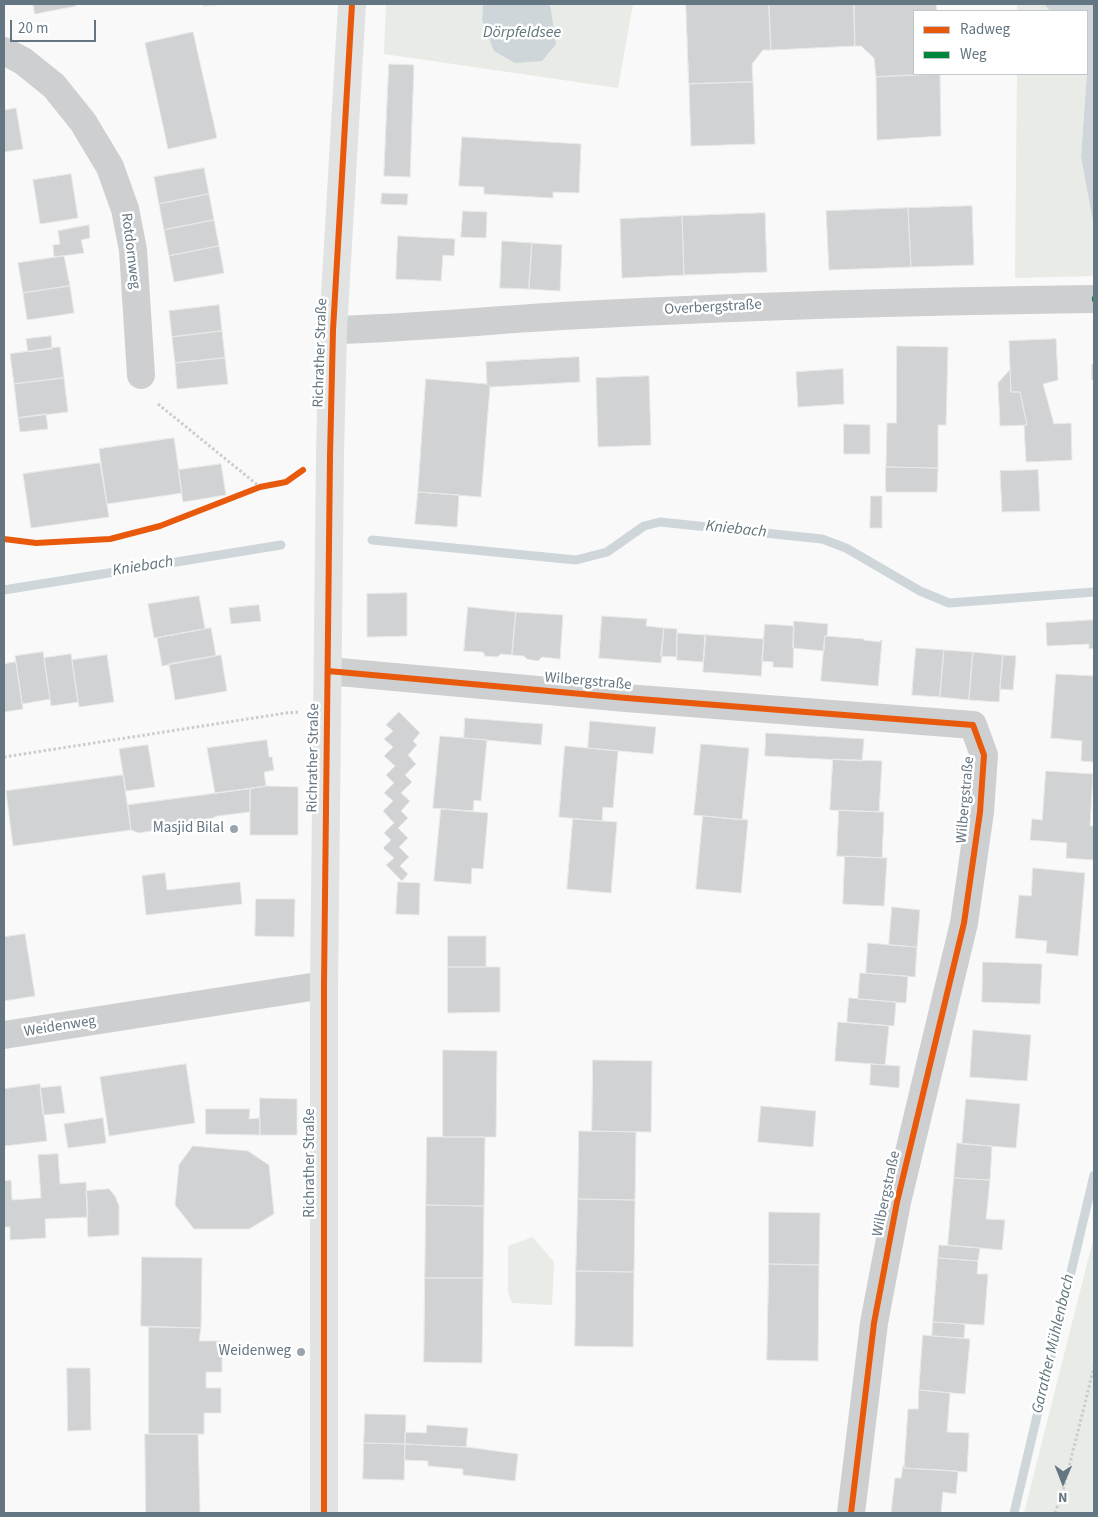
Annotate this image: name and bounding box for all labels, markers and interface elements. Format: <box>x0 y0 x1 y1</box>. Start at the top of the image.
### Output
scale bar <box>12 10 99 42</box>
legend <box>913 10 1088 75</box>
text: 20 m <box>18 18 48 39</box>
text: Radweg <box>960 19 1010 40</box>
water label: Dörpfeldsee <box>483 23 561 43</box>
text: Weg <box>960 44 987 65</box>
street label: Rotdornweg <box>116 212 144 290</box>
street label: Overbergstraße <box>664 296 762 320</box>
street label: Richrather Straße <box>310 298 332 408</box>
water label: Kniebach <box>705 517 767 543</box>
water label: Kniebach <box>111 553 175 581</box>
street label: Wilbergstraße <box>544 669 632 695</box>
street label: Richrather Straße <box>304 703 324 813</box>
street label: Wilbergstraße <box>953 756 979 844</box>
place label: Masjid Bilal <box>153 820 224 838</box>
marker: Masjid Bilal <box>228 823 240 835</box>
street label: Weidenweg <box>23 1012 97 1042</box>
street label: Richrather Straße <box>302 1108 320 1218</box>
street label: Wilbergstraße <box>869 1149 905 1239</box>
water label: Garather Mühlenbach <box>1029 1273 1079 1415</box>
place label: Weidenweg <box>219 1343 291 1361</box>
marker: Weidenweg <box>295 1346 307 1358</box>
north arrow <box>1038 1457 1088 1507</box>
text: N <box>1058 1487 1068 1507</box>

